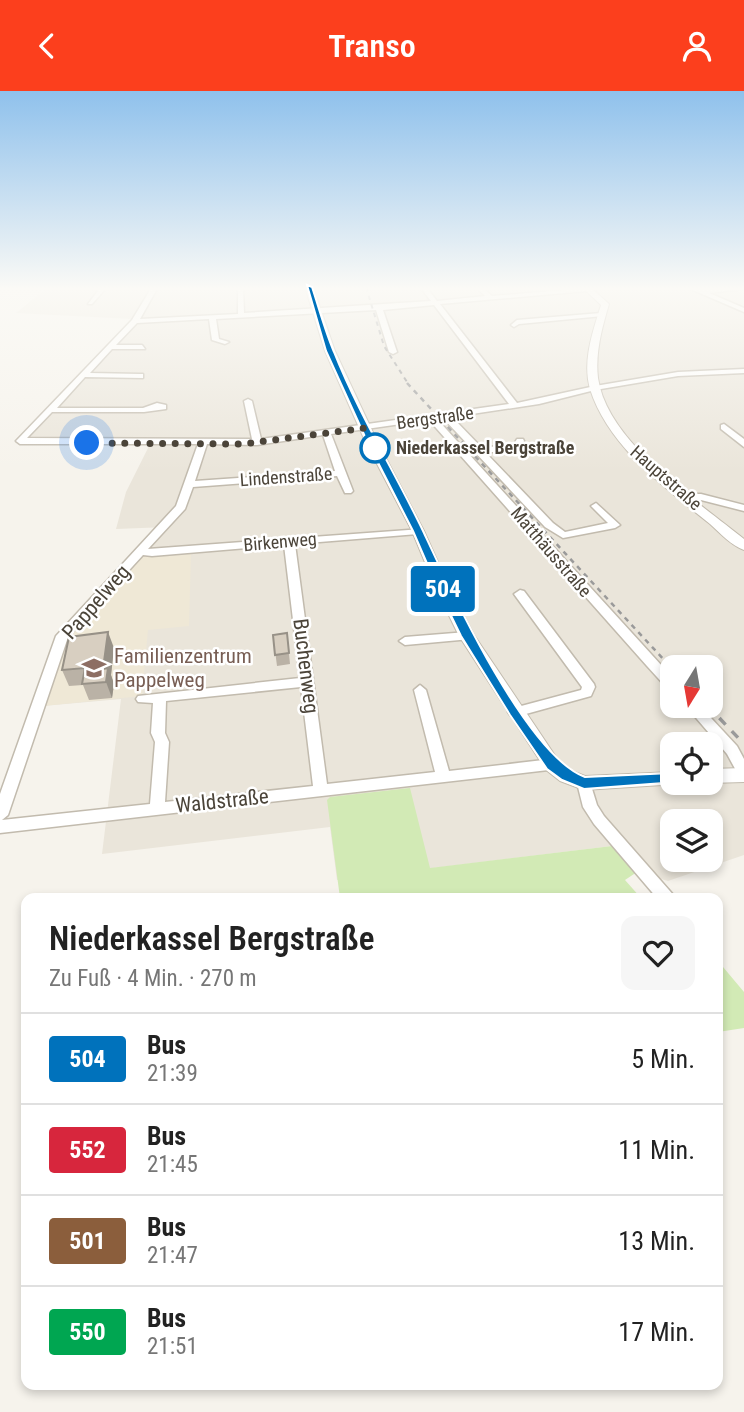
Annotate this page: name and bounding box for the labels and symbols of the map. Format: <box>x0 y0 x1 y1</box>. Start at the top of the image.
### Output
street label: Bergstraße <box>395 402 475 433</box>
your location <box>69 425 104 460</box>
marker: Niederkassel Bergstraße <box>360 433 390 463</box>
place label: Niederkassel Bergstraße <box>396 437 575 458</box>
street label: Hauptstraße <box>626 441 706 514</box>
street label: Lindenstraße <box>239 463 333 490</box>
street label: Matthäusstraße <box>507 502 596 601</box>
street label: Birkenweg <box>242 528 318 555</box>
street label: Pappelweg <box>57 560 135 644</box>
line badge: 504 <box>403 566 483 612</box>
street label: Buchenweg <box>288 617 324 715</box>
place label: Familienzentrum Pappelweg <box>114 644 252 692</box>
school or university icon: Familienzentrum Pappelweg <box>80 654 108 682</box>
north arrow <box>660 655 723 717</box>
street label: Waldstraße <box>174 784 270 818</box>

